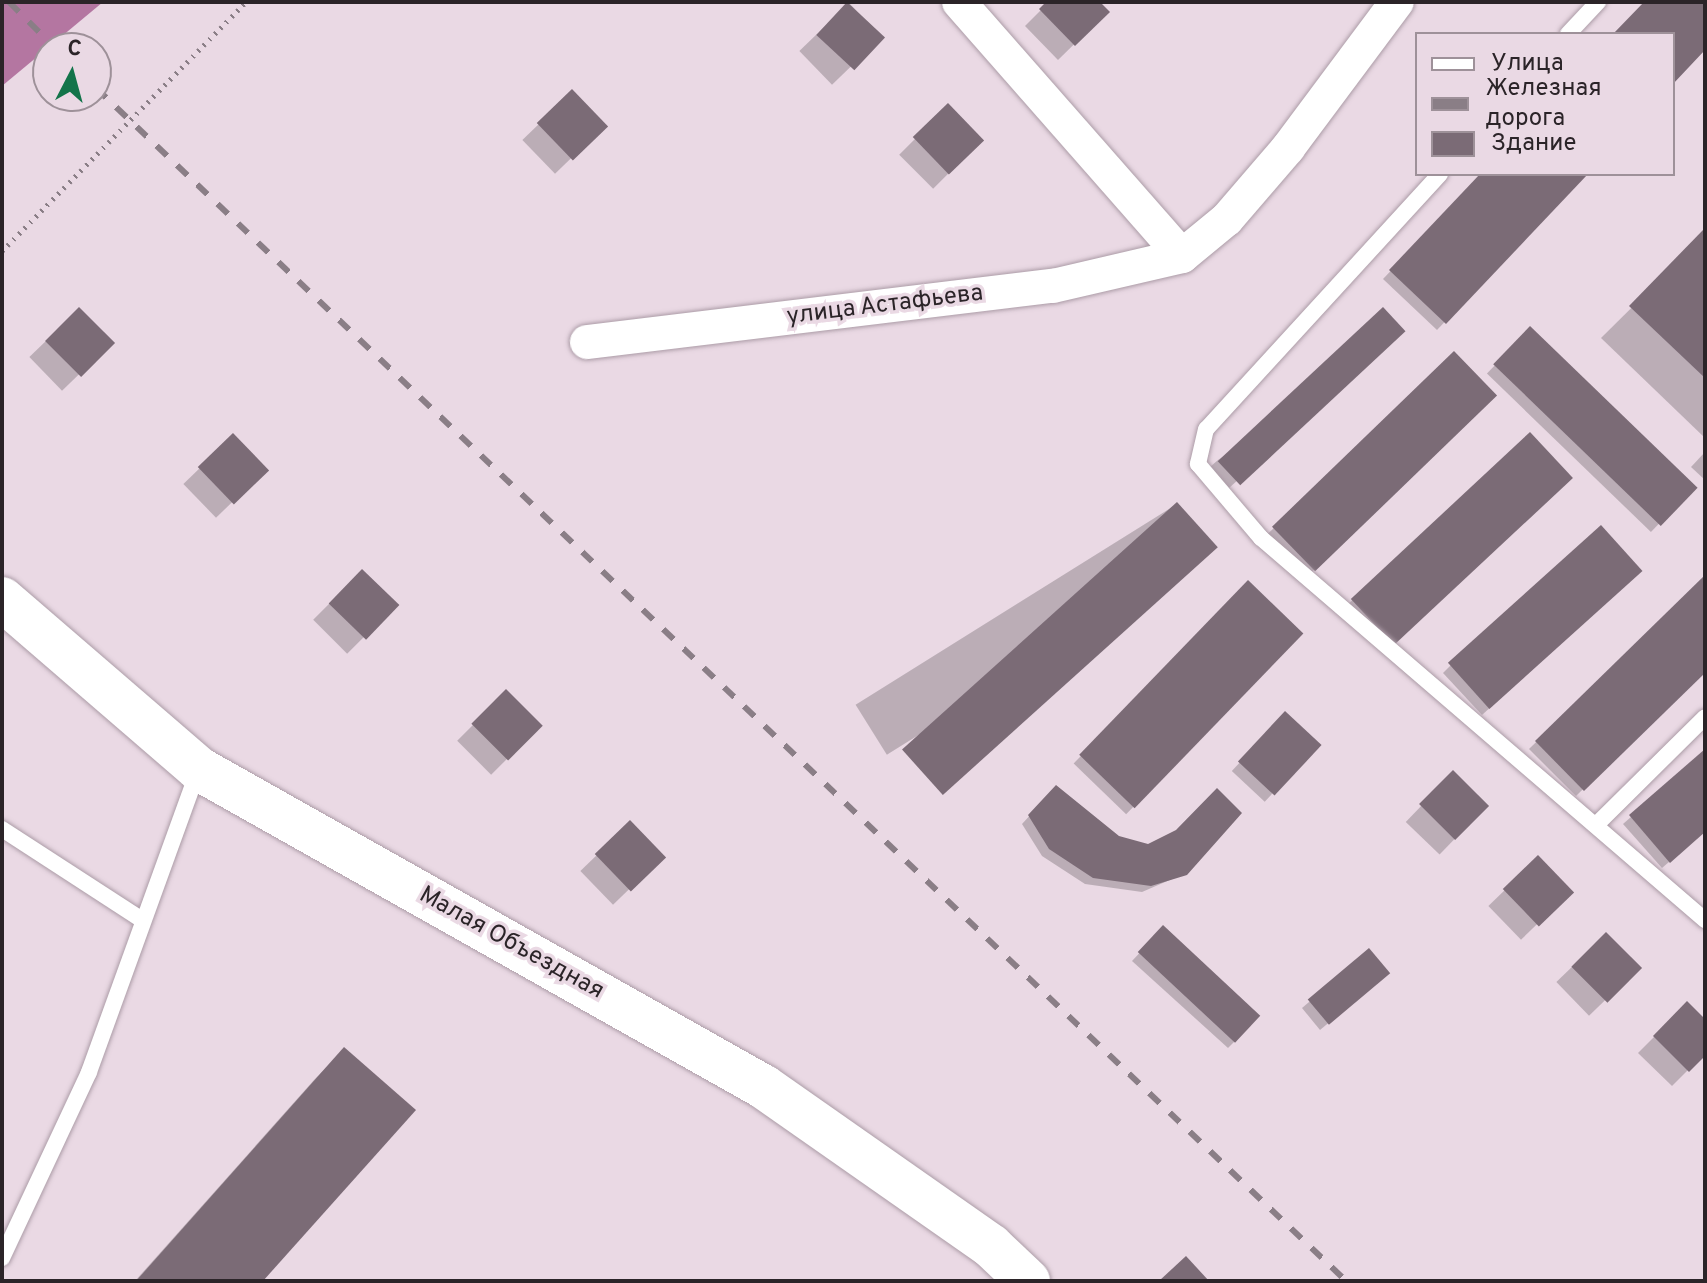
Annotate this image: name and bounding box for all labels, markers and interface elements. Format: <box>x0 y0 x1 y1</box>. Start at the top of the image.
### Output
north arrow <box>32 32 112 112</box>
legend <box>1415 32 1675 176</box>
text: С <box>66 35 83 64</box>
text: Улица <box>1491 49 1564 79</box>
text: Железная дорога <box>1485 74 1602 134</box>
text: Здание <box>1491 129 1577 159</box>
street label: улица Астафьева <box>785 280 985 332</box>
street label: Малая Объездная <box>414 881 608 1007</box>

